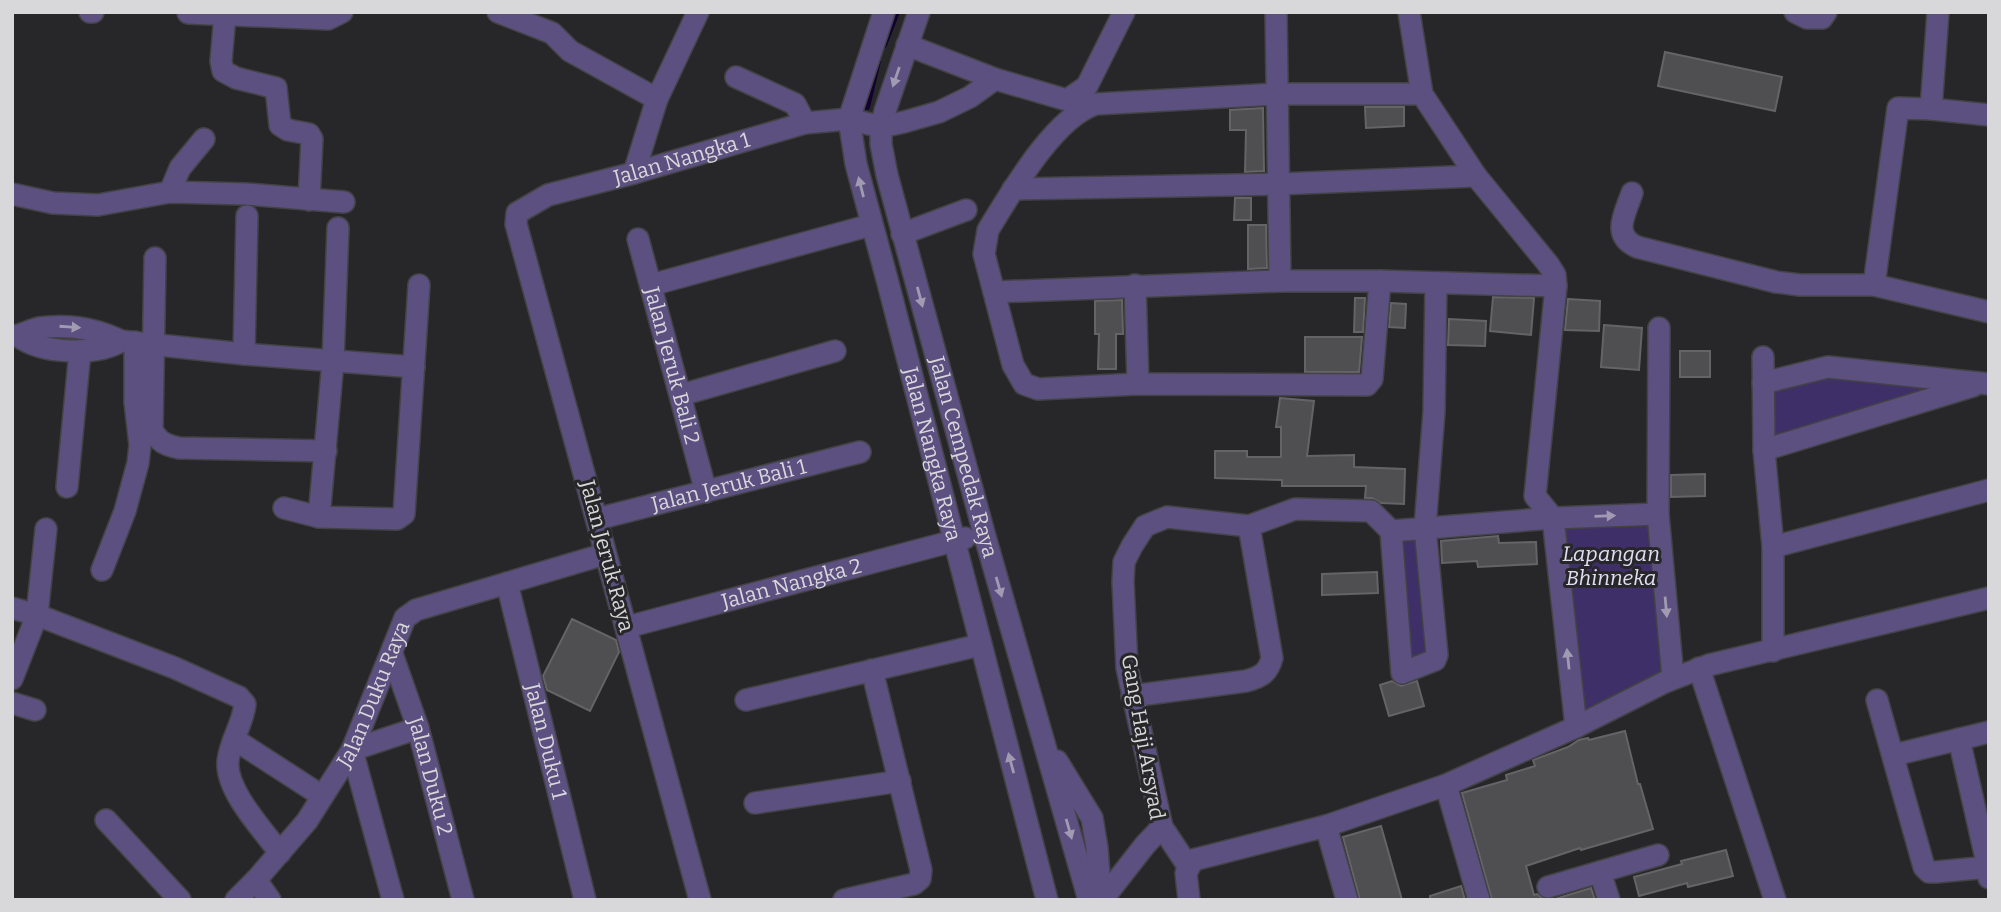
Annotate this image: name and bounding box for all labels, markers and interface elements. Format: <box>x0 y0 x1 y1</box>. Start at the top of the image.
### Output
one-way arrow <box>890 66 901 87</box>
street label: Jalan Nangka 1 <box>610 127 753 191</box>
one-way arrow <box>855 176 866 198</box>
street label: Jalan Jeruk Bali 2 <box>638 283 706 447</box>
one-way arrow <box>915 287 925 308</box>
one-way arrow <box>59 322 81 333</box>
street label: Jalan Cempedak Raya <box>923 352 1004 561</box>
street label: Jalan Nangka Raya <box>897 363 967 544</box>
street label: Jalan Jeruk Bali 1 <box>648 453 809 518</box>
street label: Jalan Jeruk Raya <box>574 476 640 635</box>
one-way arrow <box>1594 510 1616 522</box>
park label: Lapangan Bhinneka <box>1562 541 1660 591</box>
street label: Jalan Nangka 2 <box>718 553 864 615</box>
one-way arrow <box>995 577 1005 598</box>
one-way arrow <box>1661 596 1672 618</box>
street label: Jalan Duku Raya <box>331 617 416 773</box>
one-way arrow <box>1563 648 1574 670</box>
street label: Gang Haji Arsyad <box>1116 652 1170 822</box>
street label: Jalan Duku 1 <box>519 680 573 802</box>
street label: Jalan Duku 2 <box>402 712 458 838</box>
one-way arrow <box>1005 752 1016 774</box>
one-way arrow <box>1064 819 1075 841</box>

